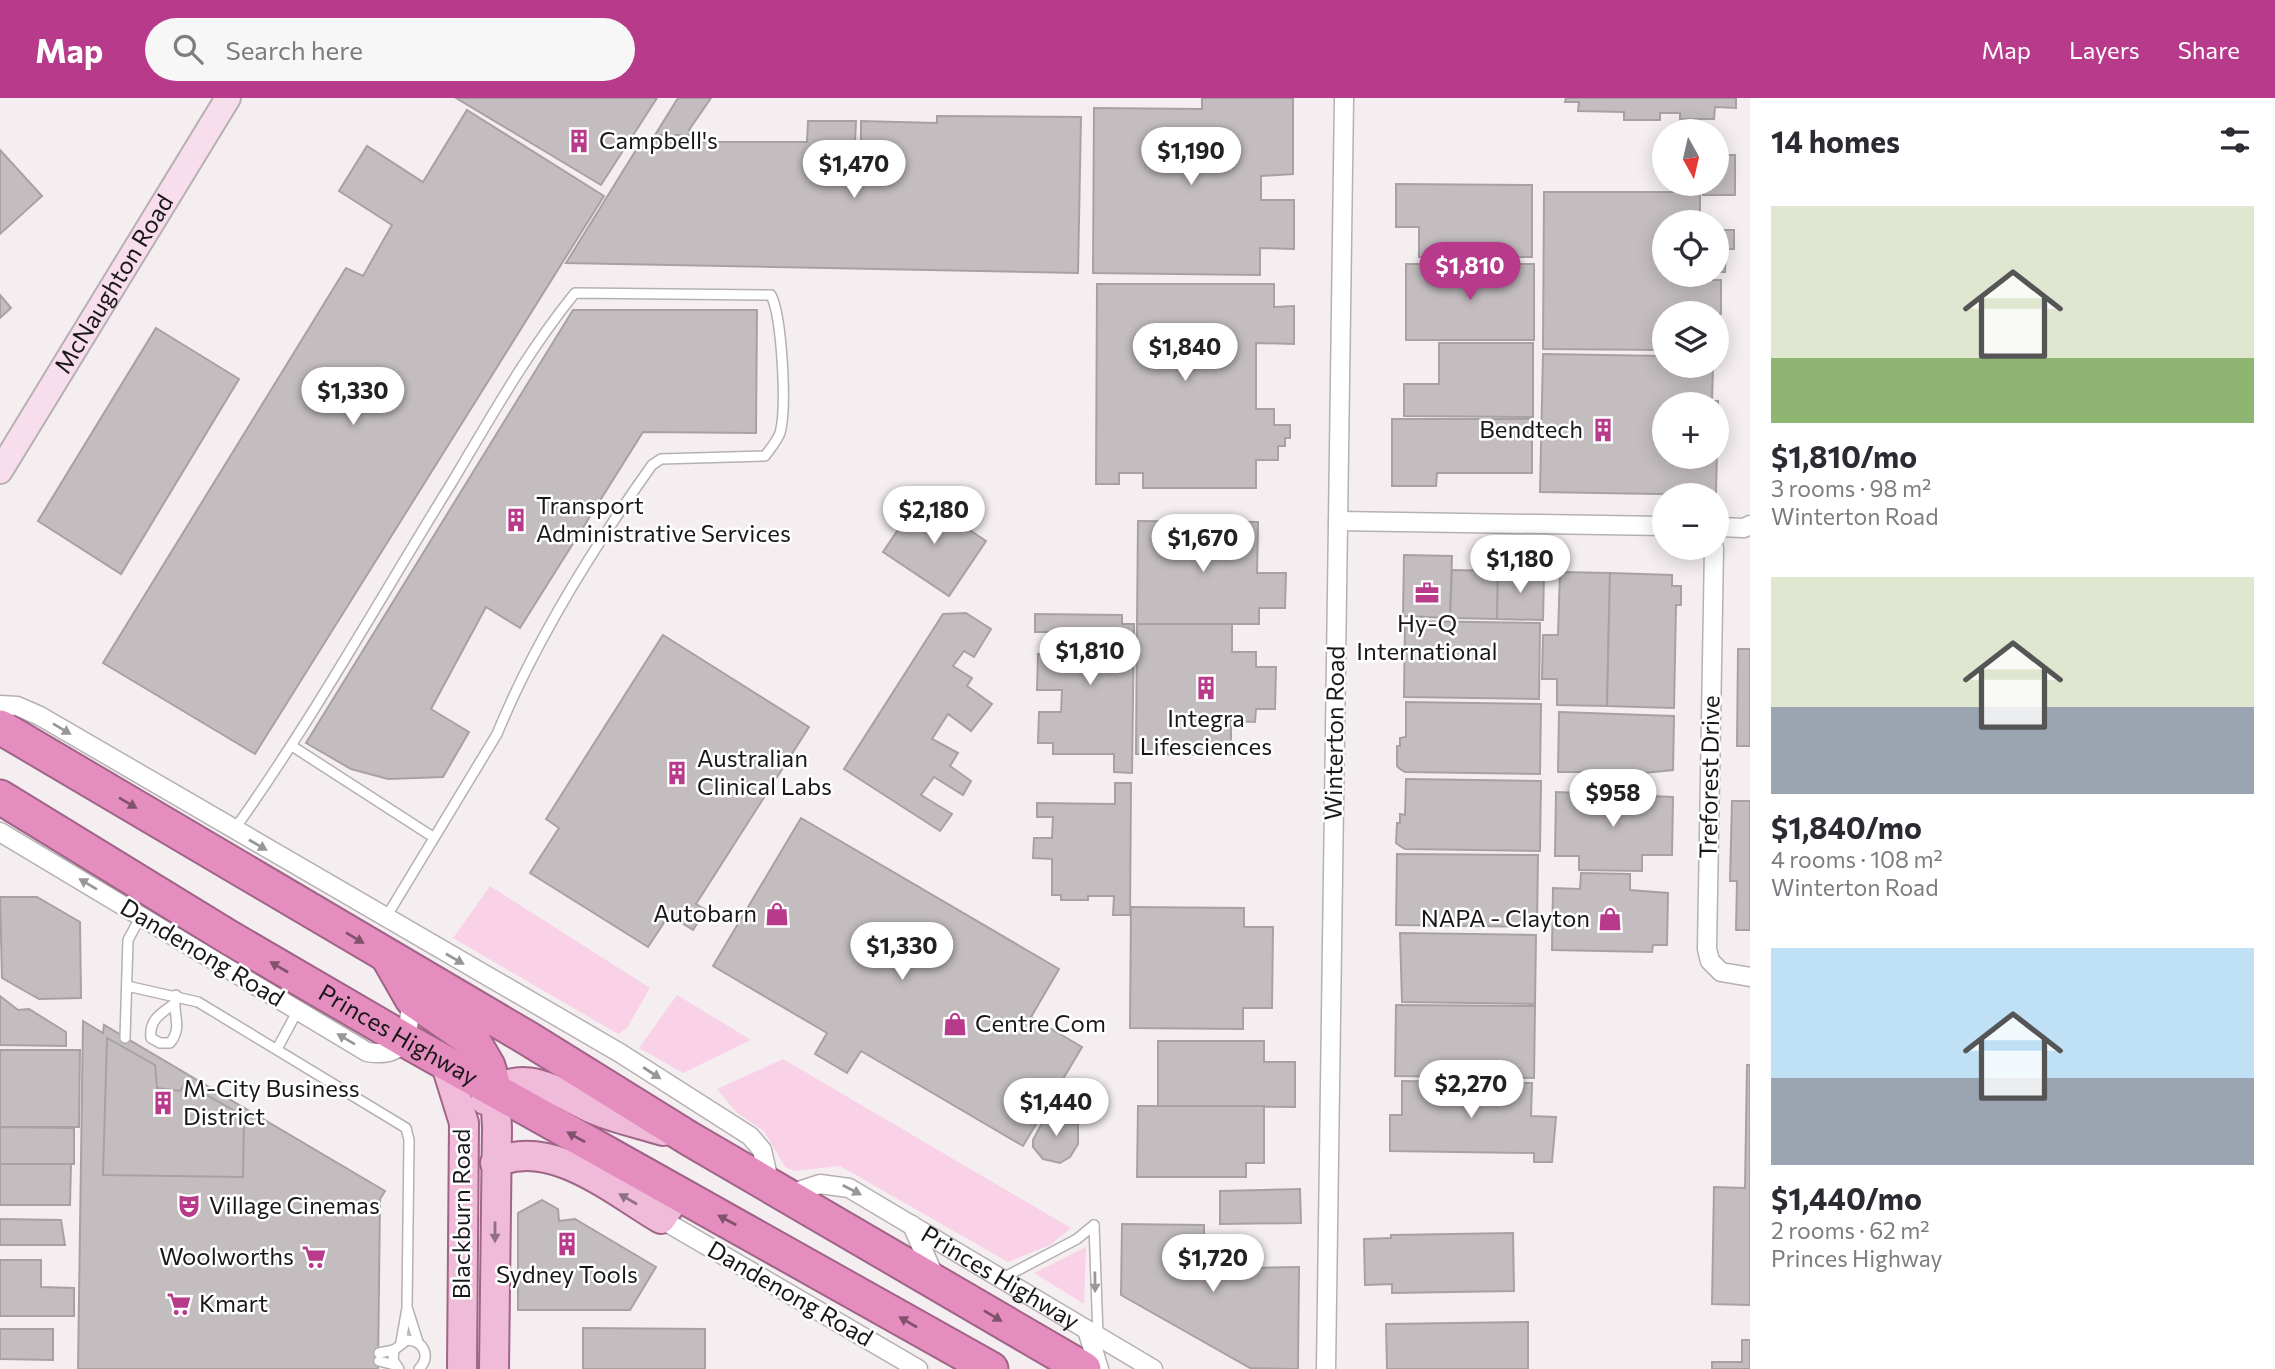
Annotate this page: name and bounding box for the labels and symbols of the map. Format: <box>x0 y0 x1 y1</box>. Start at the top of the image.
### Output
north arrow <box>1652 119 1729 196</box>
place label: Campbell's <box>599 125 718 154</box>
building icon: Campbell's <box>565 127 593 155</box>
pin: $1,190 <box>1134 127 1248 187</box>
pin: $1,470 <box>797 140 911 200</box>
street label: McNaughton Road <box>47 189 179 378</box>
pin: $1,810 <box>1413 242 1527 302</box>
pin: $1,840 <box>1128 324 1242 383</box>
pin: $1,330 <box>296 368 410 427</box>
place label: Bendtech <box>1479 414 1583 443</box>
building icon: Bendtech <box>1589 416 1617 444</box>
pin: $2,180 <box>877 486 991 546</box>
place label: Transport Administrative Services <box>536 490 791 547</box>
building icon: Transport Administrative Services <box>502 506 530 534</box>
pin: $1,670 <box>1146 514 1260 574</box>
pin: $1,180 <box>1463 536 1577 595</box>
office icon: Hy-Q International <box>1413 579 1441 607</box>
place label: Hy-Q International <box>1356 608 1498 665</box>
pin: $1,810 <box>1033 628 1147 687</box>
street label: Winterton Road <box>1317 645 1350 821</box>
building icon: Integra Lifesciences <box>1192 674 1220 702</box>
street label: Treforest Drive <box>1693 695 1724 859</box>
place label: Integra Lifesciences <box>1140 703 1272 760</box>
one-way arrow <box>53 723 72 736</box>
place label: Australian Clinical Labs <box>697 743 832 800</box>
building icon: Australian Clinical Labs <box>663 759 691 787</box>
pin: $958 <box>1572 770 1654 829</box>
one-way arrow <box>118 797 137 809</box>
one-way arrow <box>249 838 268 851</box>
one-way arrow <box>78 878 97 891</box>
street label: Dandenong Road <box>116 891 290 1012</box>
place label: Autobarn <box>653 898 757 927</box>
shop icon: Autobarn <box>763 900 791 928</box>
place label: NAPA - Clayton <box>1421 903 1590 932</box>
shop icon: NAPA - Clayton <box>1596 905 1624 933</box>
pin: $1,330 <box>845 922 959 982</box>
one-way arrow <box>345 931 364 944</box>
one-way arrow <box>445 953 465 965</box>
one-way arrow <box>270 961 289 973</box>
street label: Princes Highway <box>314 977 484 1091</box>
place label: Centre Com <box>975 1008 1106 1037</box>
shop icon: Centre Com <box>941 1010 969 1038</box>
one-way arrow <box>336 1033 355 1045</box>
pin: $2,270 <box>1414 1060 1528 1120</box>
one-way arrow <box>642 1067 661 1080</box>
place label: M-City Business District <box>183 1073 360 1130</box>
pin: $1,440 <box>999 1079 1113 1138</box>
building icon: M-City Business District <box>149 1089 177 1117</box>
street label: Blackburn Road <box>446 1129 475 1299</box>
one-way arrow <box>566 1131 586 1143</box>
one-way arrow <box>842 1184 862 1196</box>
place label: Village Cinemas <box>209 1190 380 1219</box>
theatre icon: Village Cinemas <box>175 1192 203 1220</box>
one-way arrow <box>619 1193 638 1206</box>
one-way arrow <box>717 1215 737 1226</box>
street label: Princes Highway <box>917 1218 1085 1335</box>
one-way arrow <box>489 1221 501 1243</box>
building icon: Sydney Tools <box>553 1230 581 1258</box>
street label: Dandenong Road <box>703 1234 879 1352</box>
pin: $1,720 <box>1156 1234 1270 1294</box>
place label: Woolworths <box>159 1241 294 1270</box>
supermarket icon: Woolworths <box>300 1243 328 1271</box>
place label: Sydney Tools <box>496 1259 638 1288</box>
one-way arrow <box>1090 1271 1101 1293</box>
place label: Kmart <box>199 1288 268 1317</box>
supermarket icon: Kmart <box>165 1290 193 1318</box>
one-way arrow <box>984 1310 1003 1322</box>
one-way arrow <box>898 1316 918 1328</box>

